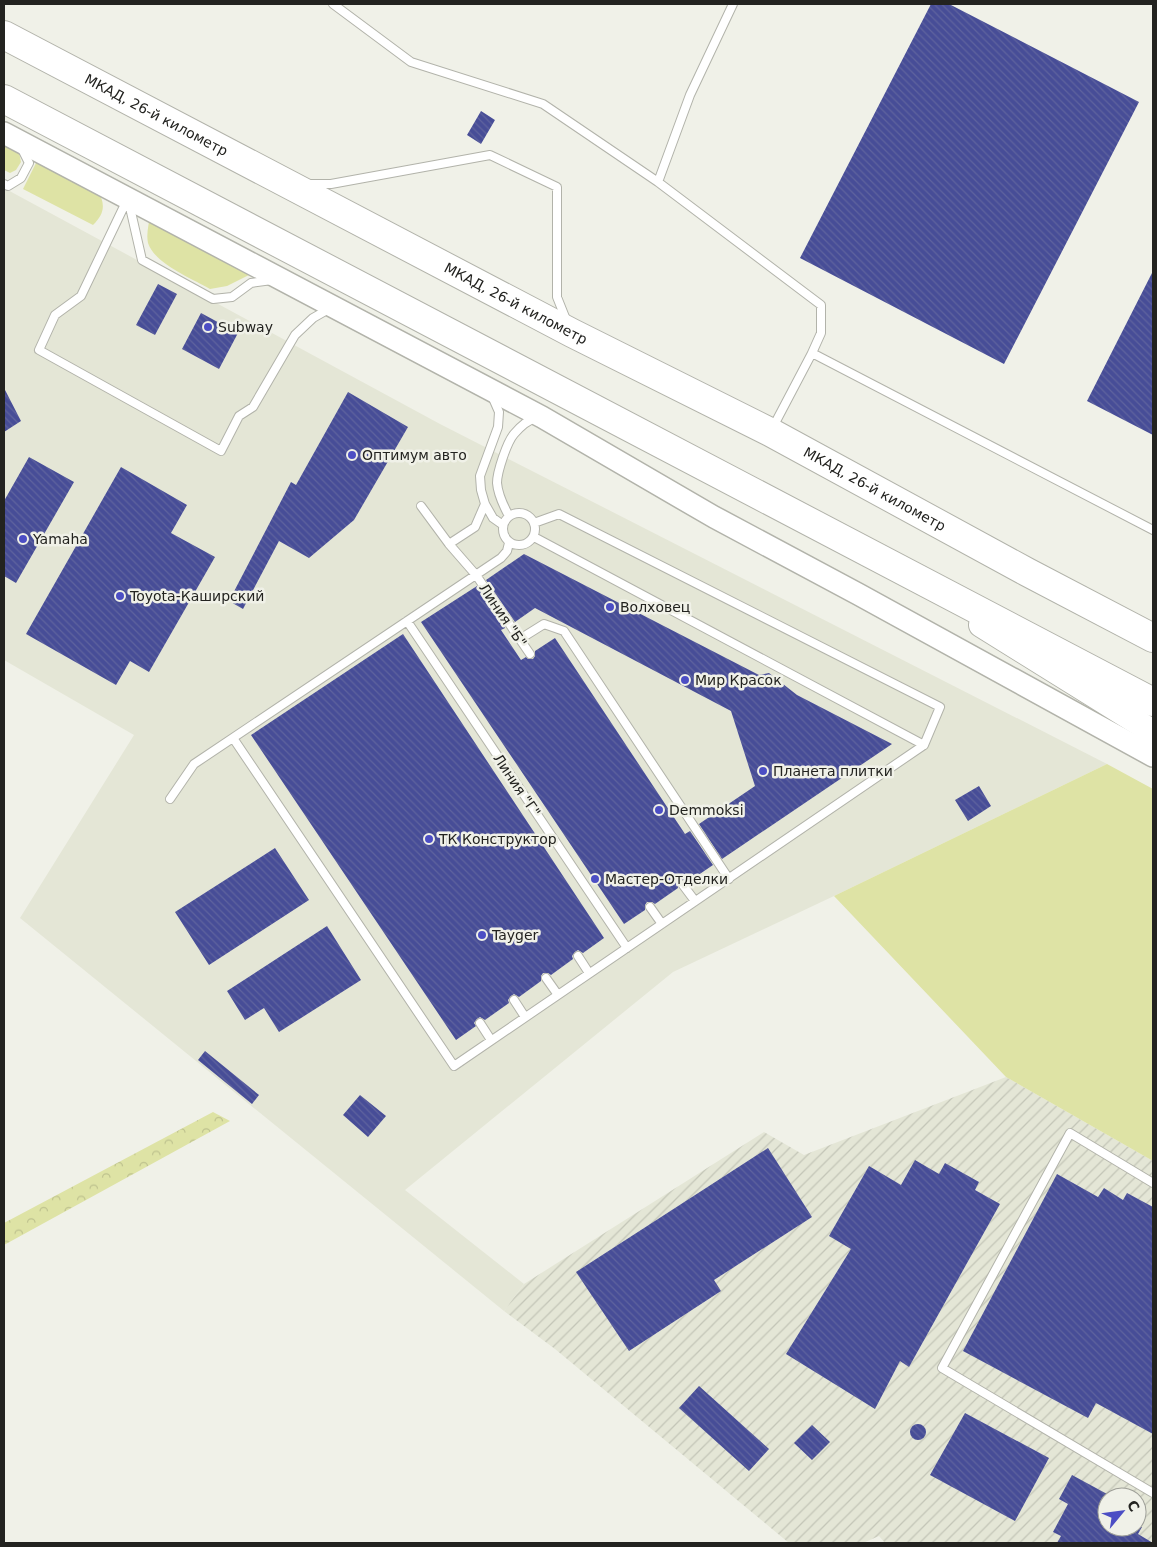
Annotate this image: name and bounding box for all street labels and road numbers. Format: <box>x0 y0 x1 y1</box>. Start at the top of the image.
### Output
street label: МКАД, 26-й километр <box>82 71 231 159</box>
street label: МКАД, 26-й километр <box>442 259 590 347</box>
street label: МКАД, 26-й километр <box>801 444 949 534</box>
street label: Линия "Б" <box>476 580 530 650</box>
street label: Линия "Г" <box>490 751 544 819</box>

